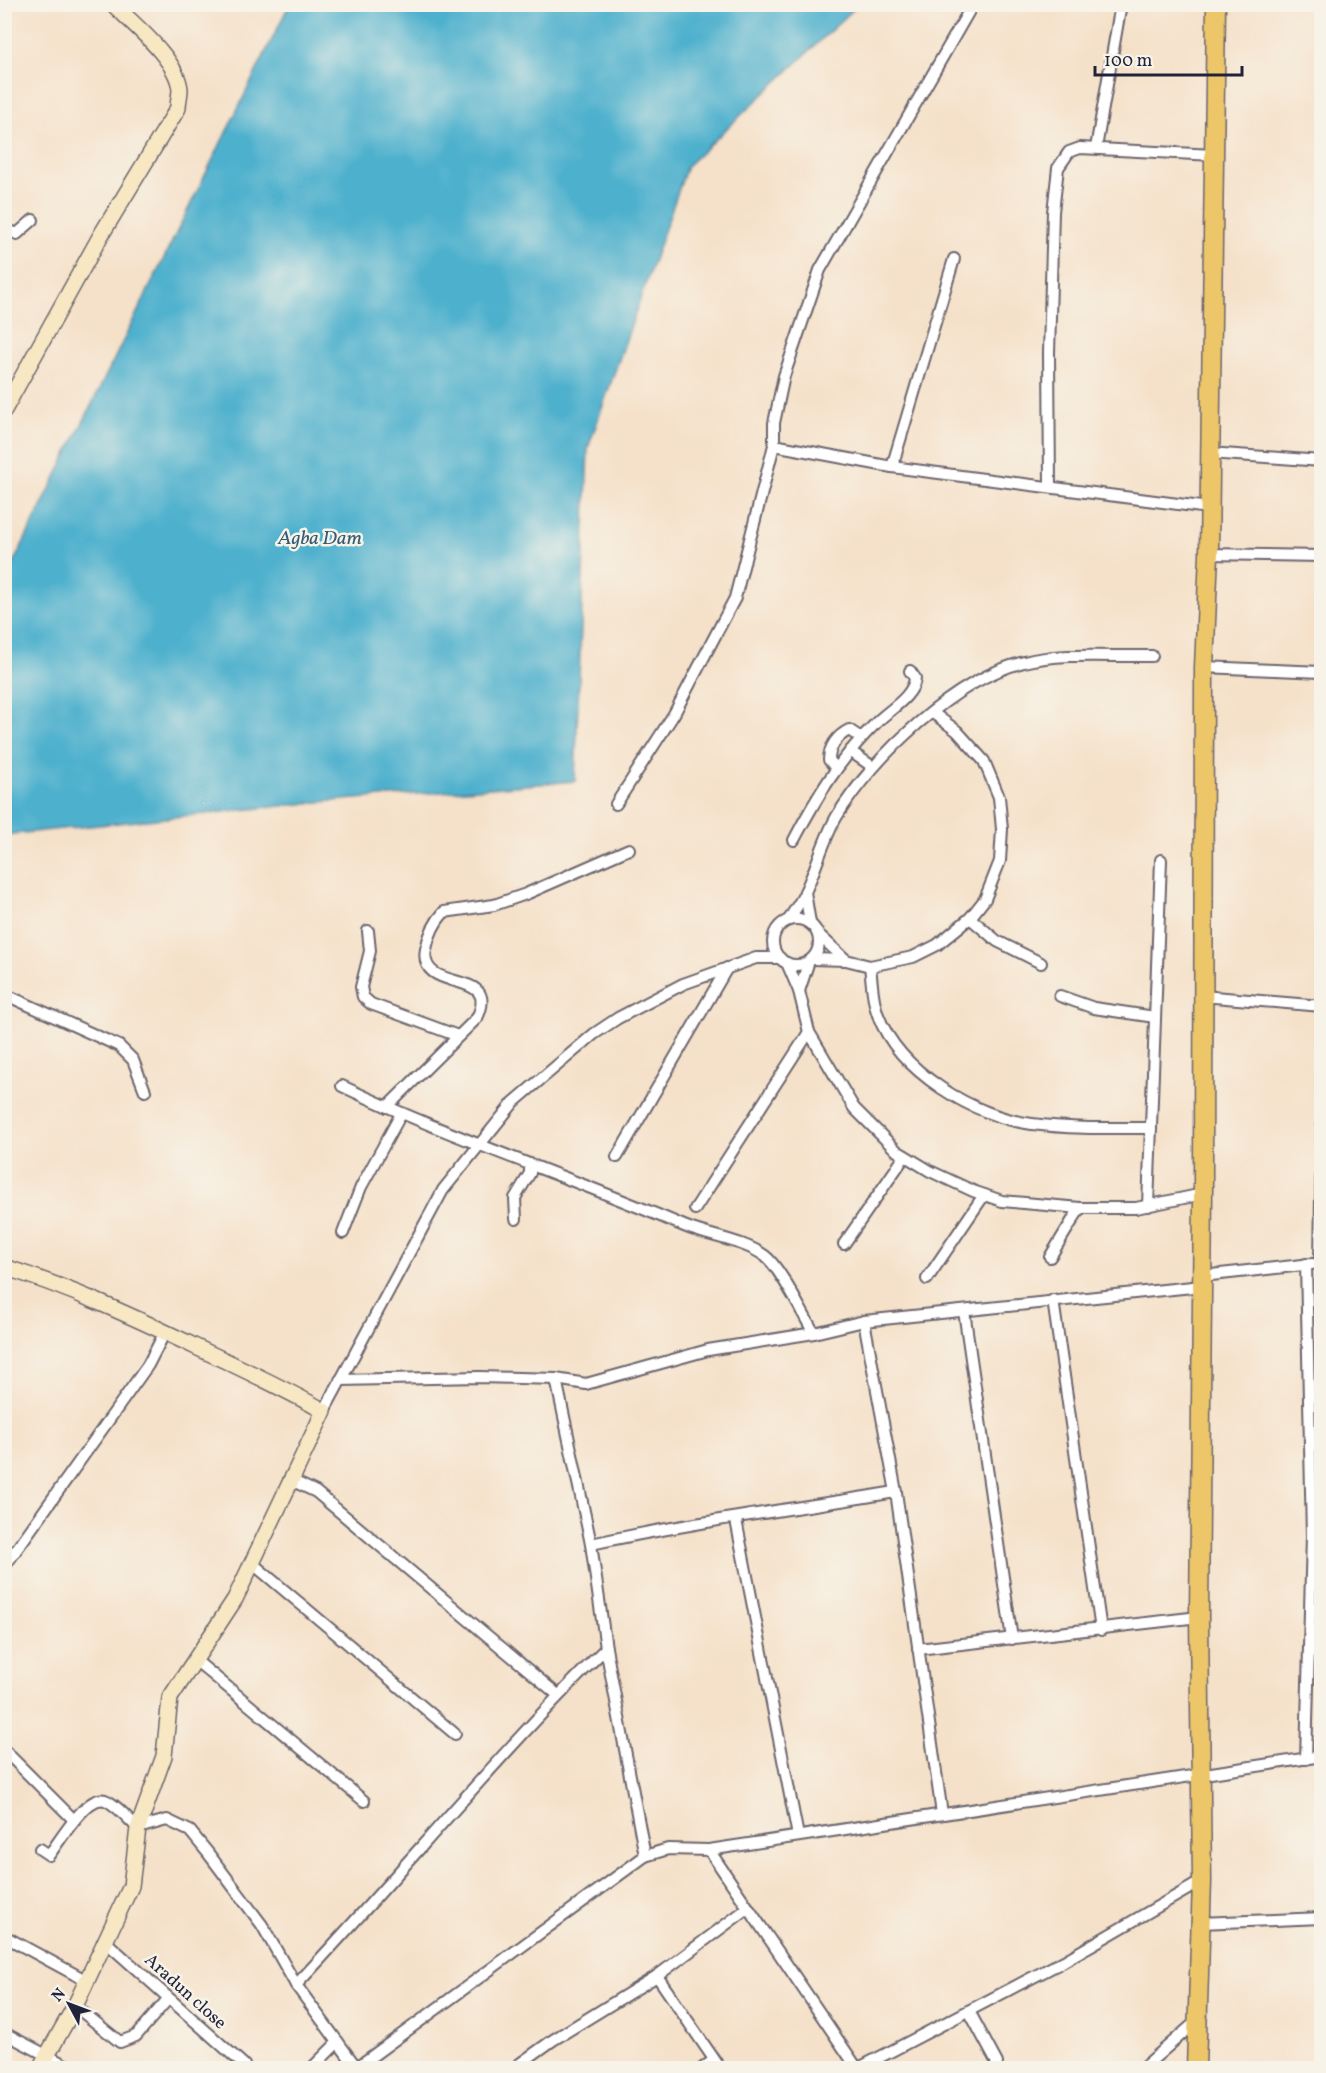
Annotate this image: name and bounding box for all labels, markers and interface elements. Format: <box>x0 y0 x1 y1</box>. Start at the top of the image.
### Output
scale bar <box>1095 39 1242 77</box>
text: 100 m <box>1104 49 1153 74</box>
water label: Agba Dam <box>277 525 362 553</box>
street label: Aradun close <box>138 1948 231 2036</box>
north arrow <box>39 1974 99 2034</box>
text: N <box>47 1984 72 2007</box>

